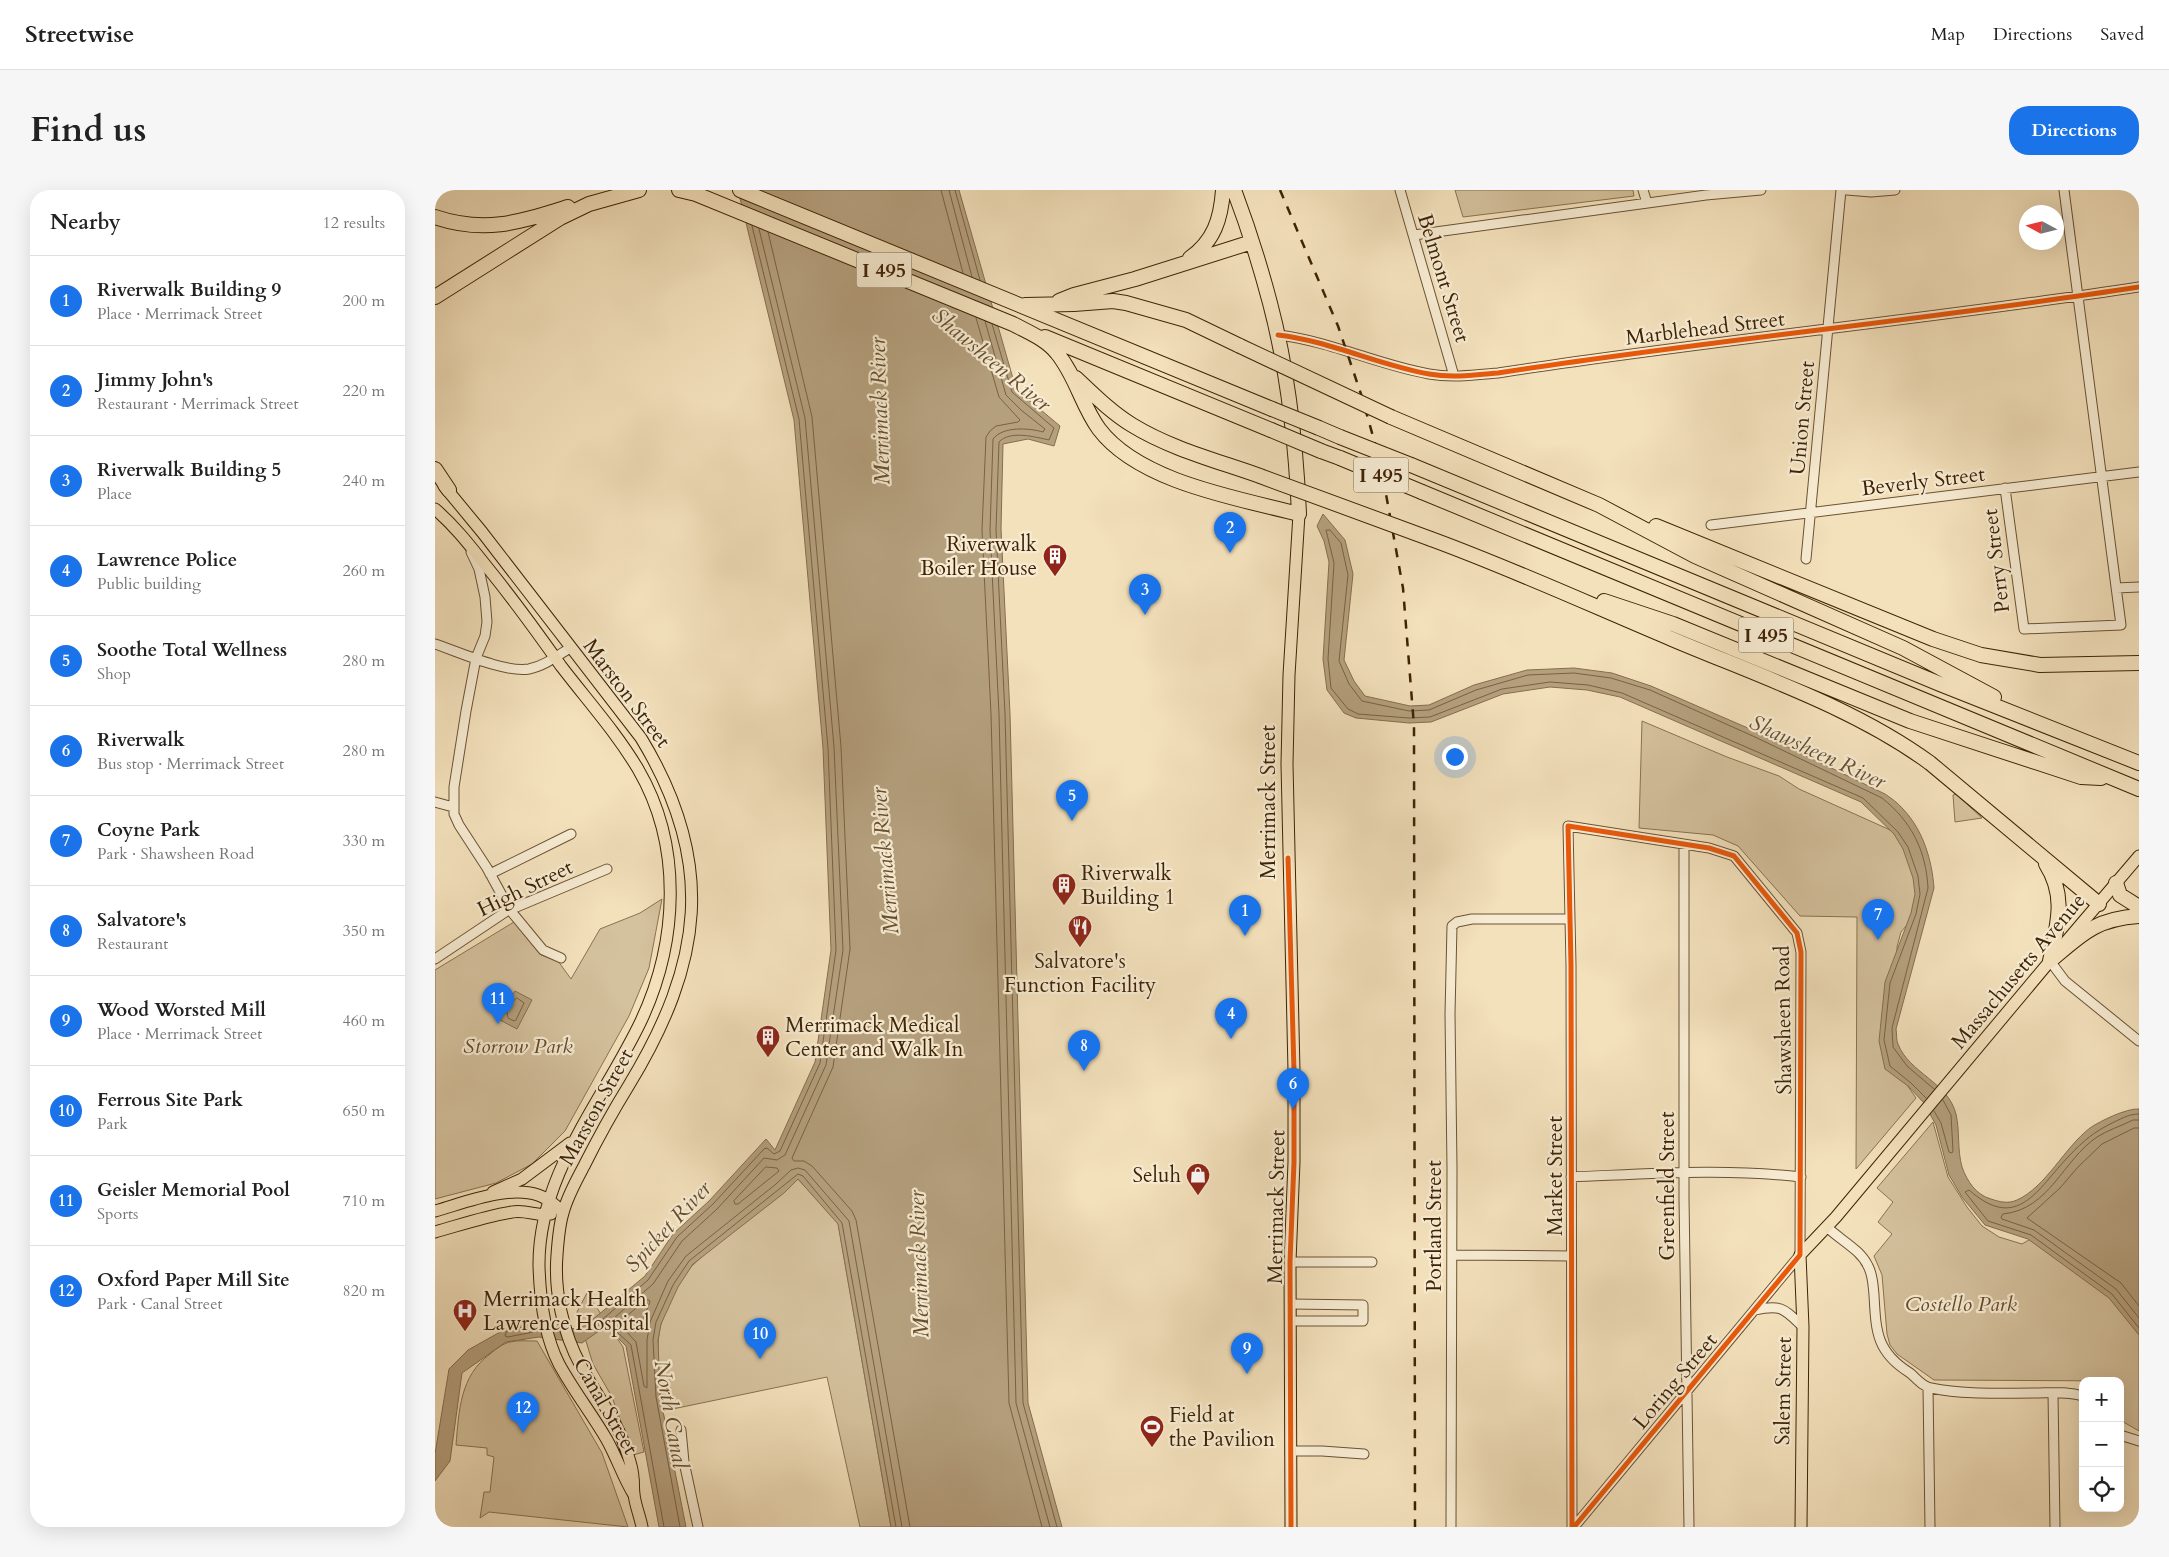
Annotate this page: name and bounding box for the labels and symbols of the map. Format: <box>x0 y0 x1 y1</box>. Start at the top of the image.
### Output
north arrow <box>2019 205 2064 250</box>
street label: Belmont Street <box>1410 210 1477 346</box>
road number: I 495 <box>857 252 911 288</box>
water label: Shawsheen River <box>925 301 1058 419</box>
street label: Marblehead Street <box>1624 304 1787 353</box>
water label: Merrimack River <box>862 336 898 485</box>
street label: Union Street <box>1783 359 1822 476</box>
road number: I 495 <box>1353 458 1409 492</box>
street label: Beverly Street <box>1860 459 1987 503</box>
street label: Perry Street <box>1976 507 2017 615</box>
pin: 2 <box>1214 512 1246 553</box>
place label: Riverwalk Boiler House <box>920 530 1038 583</box>
building icon: Riverwalk Boiler House <box>1042 543 1068 577</box>
pin: 3 <box>1129 574 1161 615</box>
road number: I 495 <box>1739 618 1793 652</box>
street label: Marston Street <box>576 633 677 754</box>
water label: Shawsheen River <box>1745 707 1891 797</box>
street label: Merrimack Street <box>1254 724 1283 879</box>
your location <box>1442 744 1468 770</box>
pin: 5 <box>1056 780 1088 821</box>
water label: Merrimack River <box>864 785 906 936</box>
street label: High Street <box>473 853 578 924</box>
place label: Riverwalk Building 1 <box>1081 859 1175 912</box>
building icon: Riverwalk Building 1 <box>1051 872 1077 906</box>
street label: Massachusetts Avenue <box>1945 887 2092 1055</box>
pin: 1 <box>1229 895 1261 936</box>
pin: 7 <box>1862 899 1894 940</box>
restaurant icon: Salvatore's Function Facility <box>1067 914 1093 948</box>
street label: Shawsheen Road <box>1768 945 1799 1095</box>
place label: Salvatore's Function Facility <box>1004 947 1156 1000</box>
pin: 11 <box>482 983 514 1024</box>
pin: 4 <box>1215 998 1247 1039</box>
place label: Merrimack Medical Center and Walk In <box>785 1011 963 1064</box>
building icon: Merrimack Medical Center and Walk In <box>755 1024 781 1058</box>
pin: 8 <box>1068 1030 1100 1071</box>
park label: Storrow Park <box>463 1032 573 1061</box>
street label: Marston Street <box>552 1043 641 1171</box>
pin: 6 <box>1277 1068 1309 1109</box>
street label: Greenfield Street <box>1653 1111 1682 1261</box>
street label: Market Street <box>1541 1116 1570 1236</box>
street label: Merrimack Street <box>1261 1129 1292 1284</box>
street label: Portland Street <box>1420 1160 1449 1292</box>
place label: Seluh <box>1133 1161 1181 1190</box>
shop icon: Seluh <box>1185 1162 1211 1196</box>
water label: Spicket River <box>618 1174 718 1279</box>
water label: Merrimack River <box>901 1189 937 1338</box>
place label: Merrimack Health Lawrence Hospital <box>483 1285 650 1338</box>
park label: Costello Park <box>1905 1290 2018 1319</box>
hospital icon: Merrimack Health Lawrence Hospital <box>452 1298 478 1332</box>
pin: 10 <box>744 1318 776 1359</box>
street label: Loring Street <box>1627 1327 1724 1436</box>
pin: 9 <box>1231 1333 1263 1374</box>
street label: Salem Street <box>1768 1336 1799 1445</box>
street label: Canal Street <box>566 1352 645 1460</box>
water label: North Canal <box>647 1358 695 1472</box>
pin: 12 <box>507 1392 539 1433</box>
place label: Field at the Pavilion <box>1169 1401 1275 1454</box>
sports icon: Field at the Pavilion <box>1139 1414 1165 1448</box>

